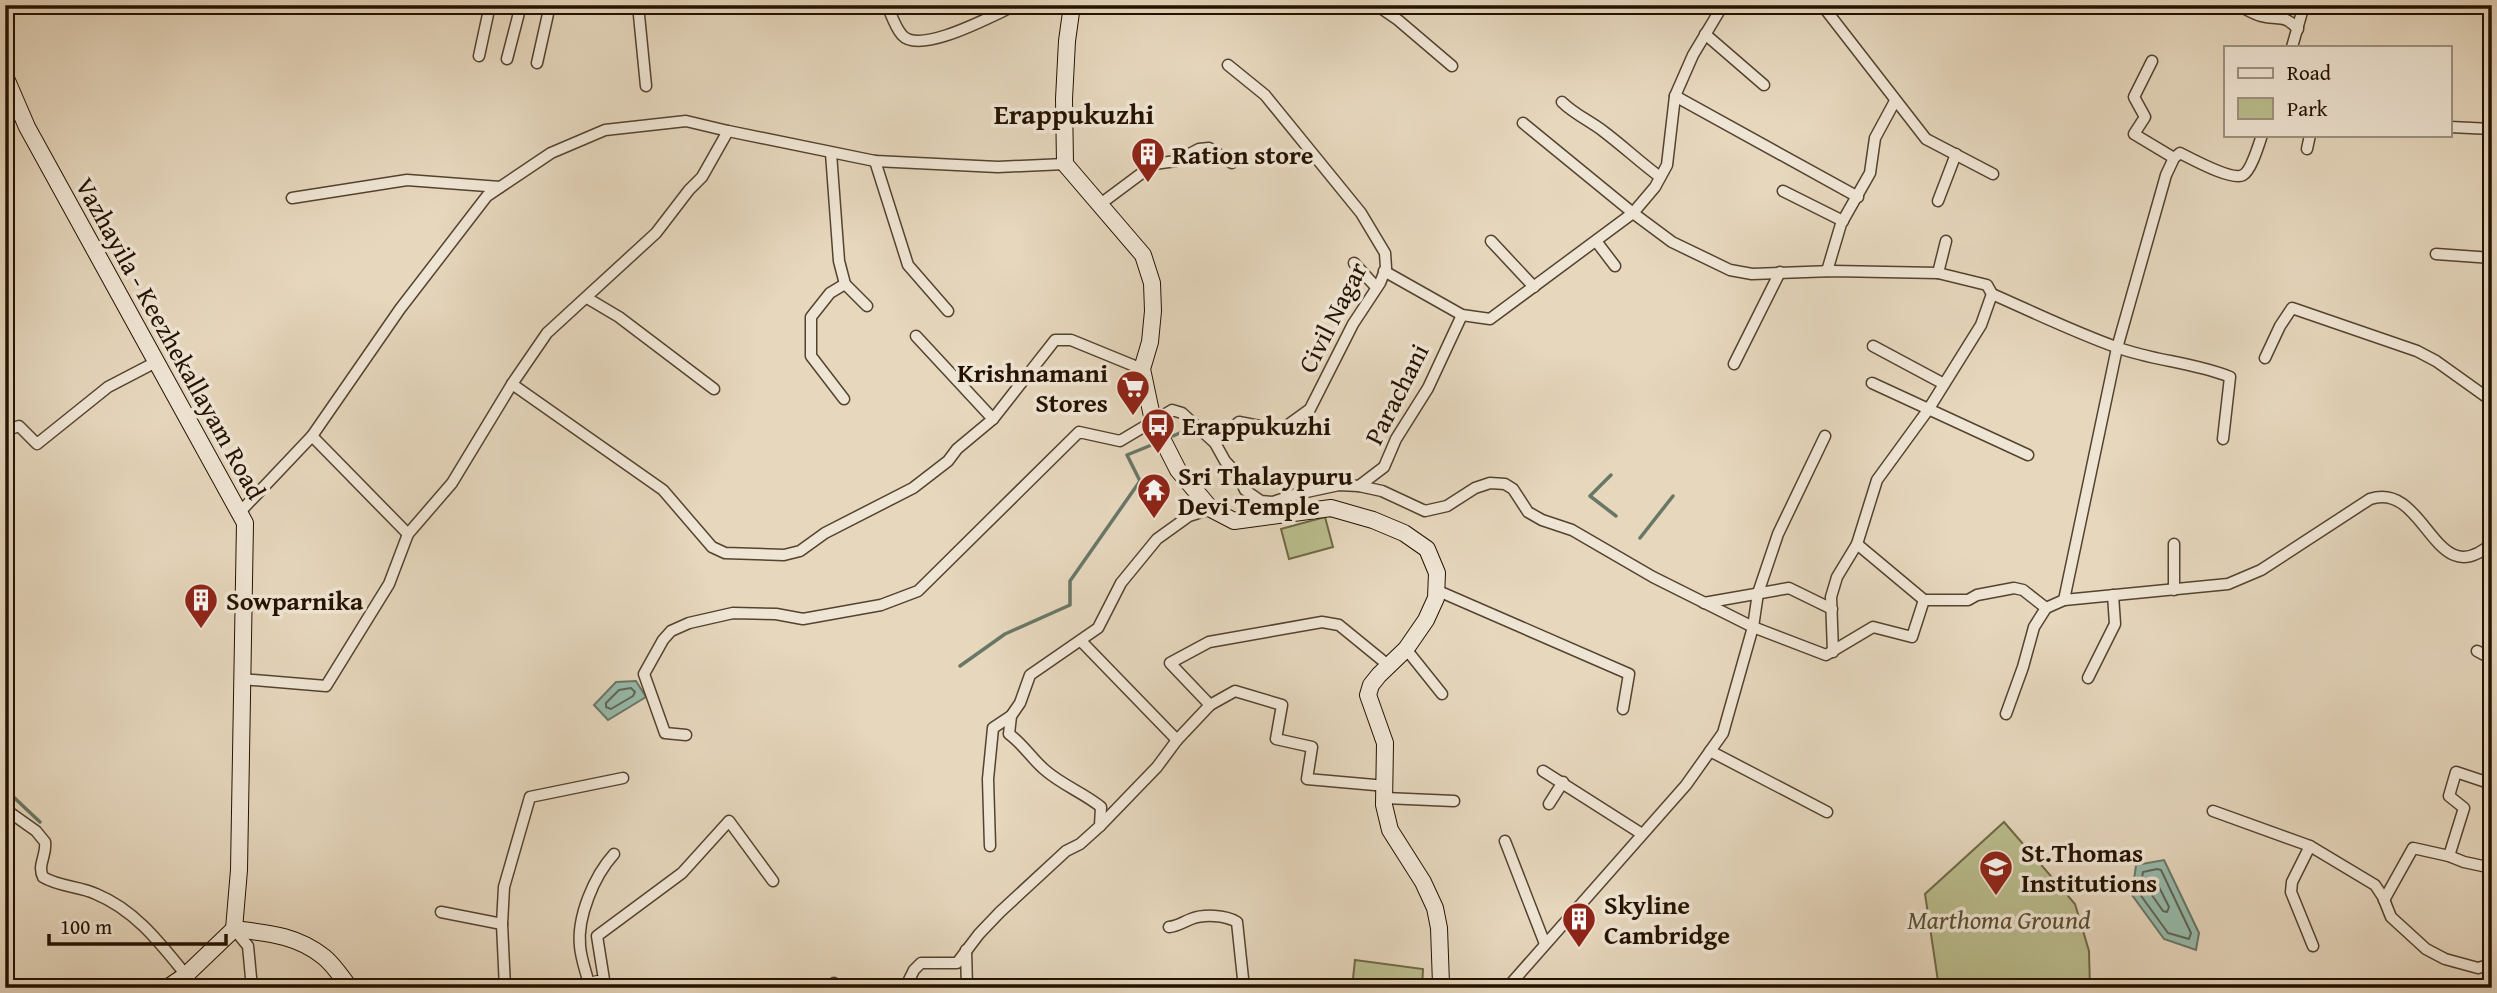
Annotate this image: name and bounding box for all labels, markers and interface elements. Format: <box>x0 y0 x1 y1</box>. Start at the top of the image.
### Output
legend <box>2224 46 2452 136</box>
text: Road <box>2287 57 2332 88</box>
district label: Erappukuzhi <box>994 93 1155 134</box>
text: Park <box>2287 93 2328 124</box>
building icon: Ration store <box>1129 135 1167 184</box>
place label: Ration store <box>1172 135 1314 174</box>
street label: Vazhayila - Keezhekallayam Road <box>66 170 276 506</box>
street label: Civil Nagar <box>1287 254 1377 379</box>
street label: Parachani <box>1354 337 1438 451</box>
place label: Krishnamani Stores <box>957 353 1108 422</box>
supermarket icon: Krishnamani Stores <box>1114 368 1152 417</box>
bus stop icon: Erappukuzhi <box>1139 406 1177 455</box>
place label: Erappukuzhi <box>1182 406 1331 445</box>
place label: Sri Thalaypuru Devi Temple <box>1178 456 1353 525</box>
temple icon: Sri Thalaypuru Devi Temple <box>1135 471 1173 520</box>
building icon: Sowparnika <box>182 581 220 630</box>
place label: Sowparnika <box>226 581 364 620</box>
place label: St.Thomas Institutions <box>2021 833 2157 902</box>
school or university icon: St.Thomas Institutions <box>1977 848 2015 897</box>
place label: Skyline Cambridge <box>1604 885 1730 954</box>
building icon: Skyline Cambridge <box>1560 900 1598 949</box>
park label: Marthoma Ground <box>1907 900 2091 939</box>
scale bar <box>49 902 226 946</box>
text: 100 m <box>60 911 112 942</box>

